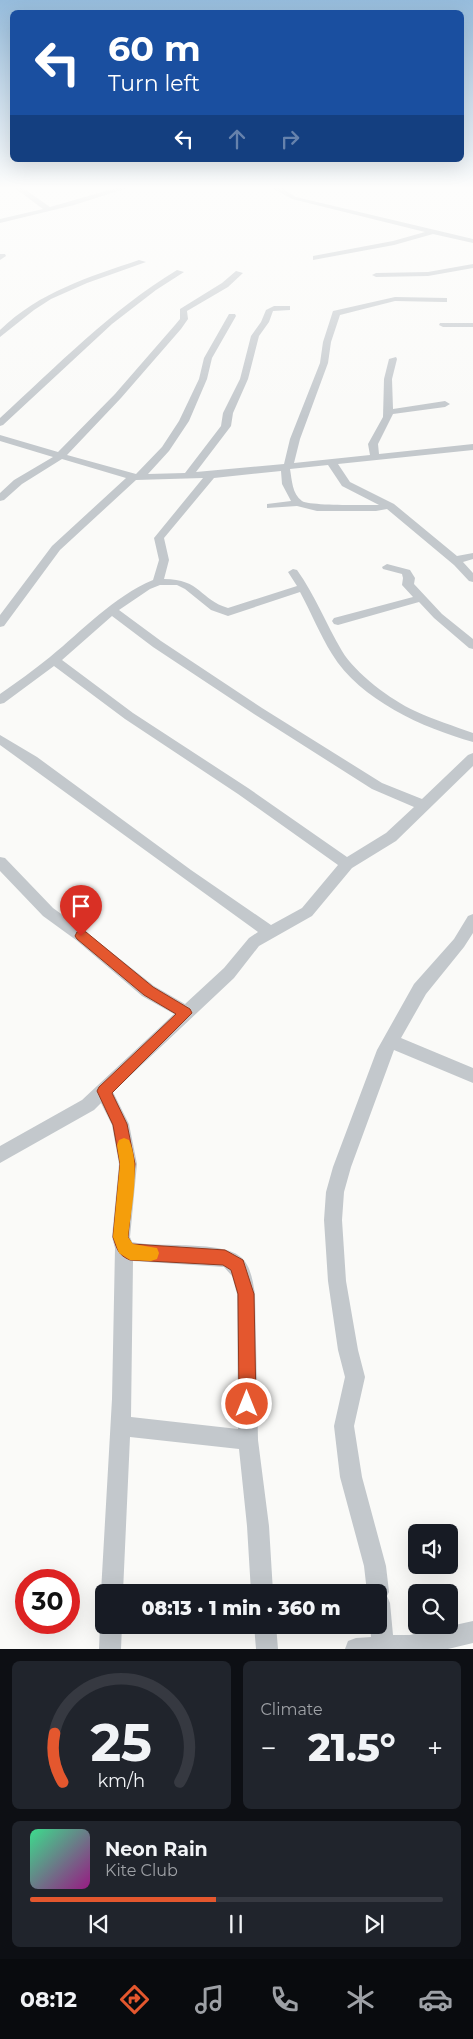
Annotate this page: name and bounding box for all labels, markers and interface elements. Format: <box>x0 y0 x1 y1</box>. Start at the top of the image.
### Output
text: 60 m <box>108 27 201 70</box>
icon: left <box>25 30 90 95</box>
text: Turn left <box>108 70 200 97</box>
icon: left <box>170 125 198 153</box>
icon: ahead <box>223 125 251 153</box>
icon: right <box>276 125 304 153</box>
pin <box>60 885 102 936</box>
icon: arrive <box>67 892 95 920</box>
position arrow <box>220 1377 272 1429</box>
map controls <box>408 1524 458 1634</box>
button: sound <box>408 1524 458 1574</box>
speed limit sign: 30 <box>15 1569 80 1634</box>
button: search <box>408 1584 458 1634</box>
text: 08:13 · 1 min · 360 m <box>141 1597 341 1620</box>
text: Climate <box>261 1700 323 1719</box>
text: 25 <box>90 1711 152 1774</box>
text: 21.5° <box>308 1724 396 1771</box>
text: − <box>261 1731 277 1765</box>
text: + <box>427 1731 443 1765</box>
text: km/h <box>97 1770 145 1791</box>
text: Neon Rain <box>105 1838 208 1861</box>
text: Kite Club <box>105 1861 178 1880</box>
icon: previous <box>85 1910 113 1938</box>
icon: pause <box>222 1910 250 1938</box>
icon: next <box>360 1910 388 1938</box>
icon: directions <box>117 1982 152 2017</box>
icon: music <box>192 1982 227 2017</box>
icon: phone <box>267 1982 302 2017</box>
icon: climate <box>343 1982 378 2017</box>
icon: car <box>418 1982 453 2017</box>
text: 08:12 <box>20 1986 77 2013</box>

